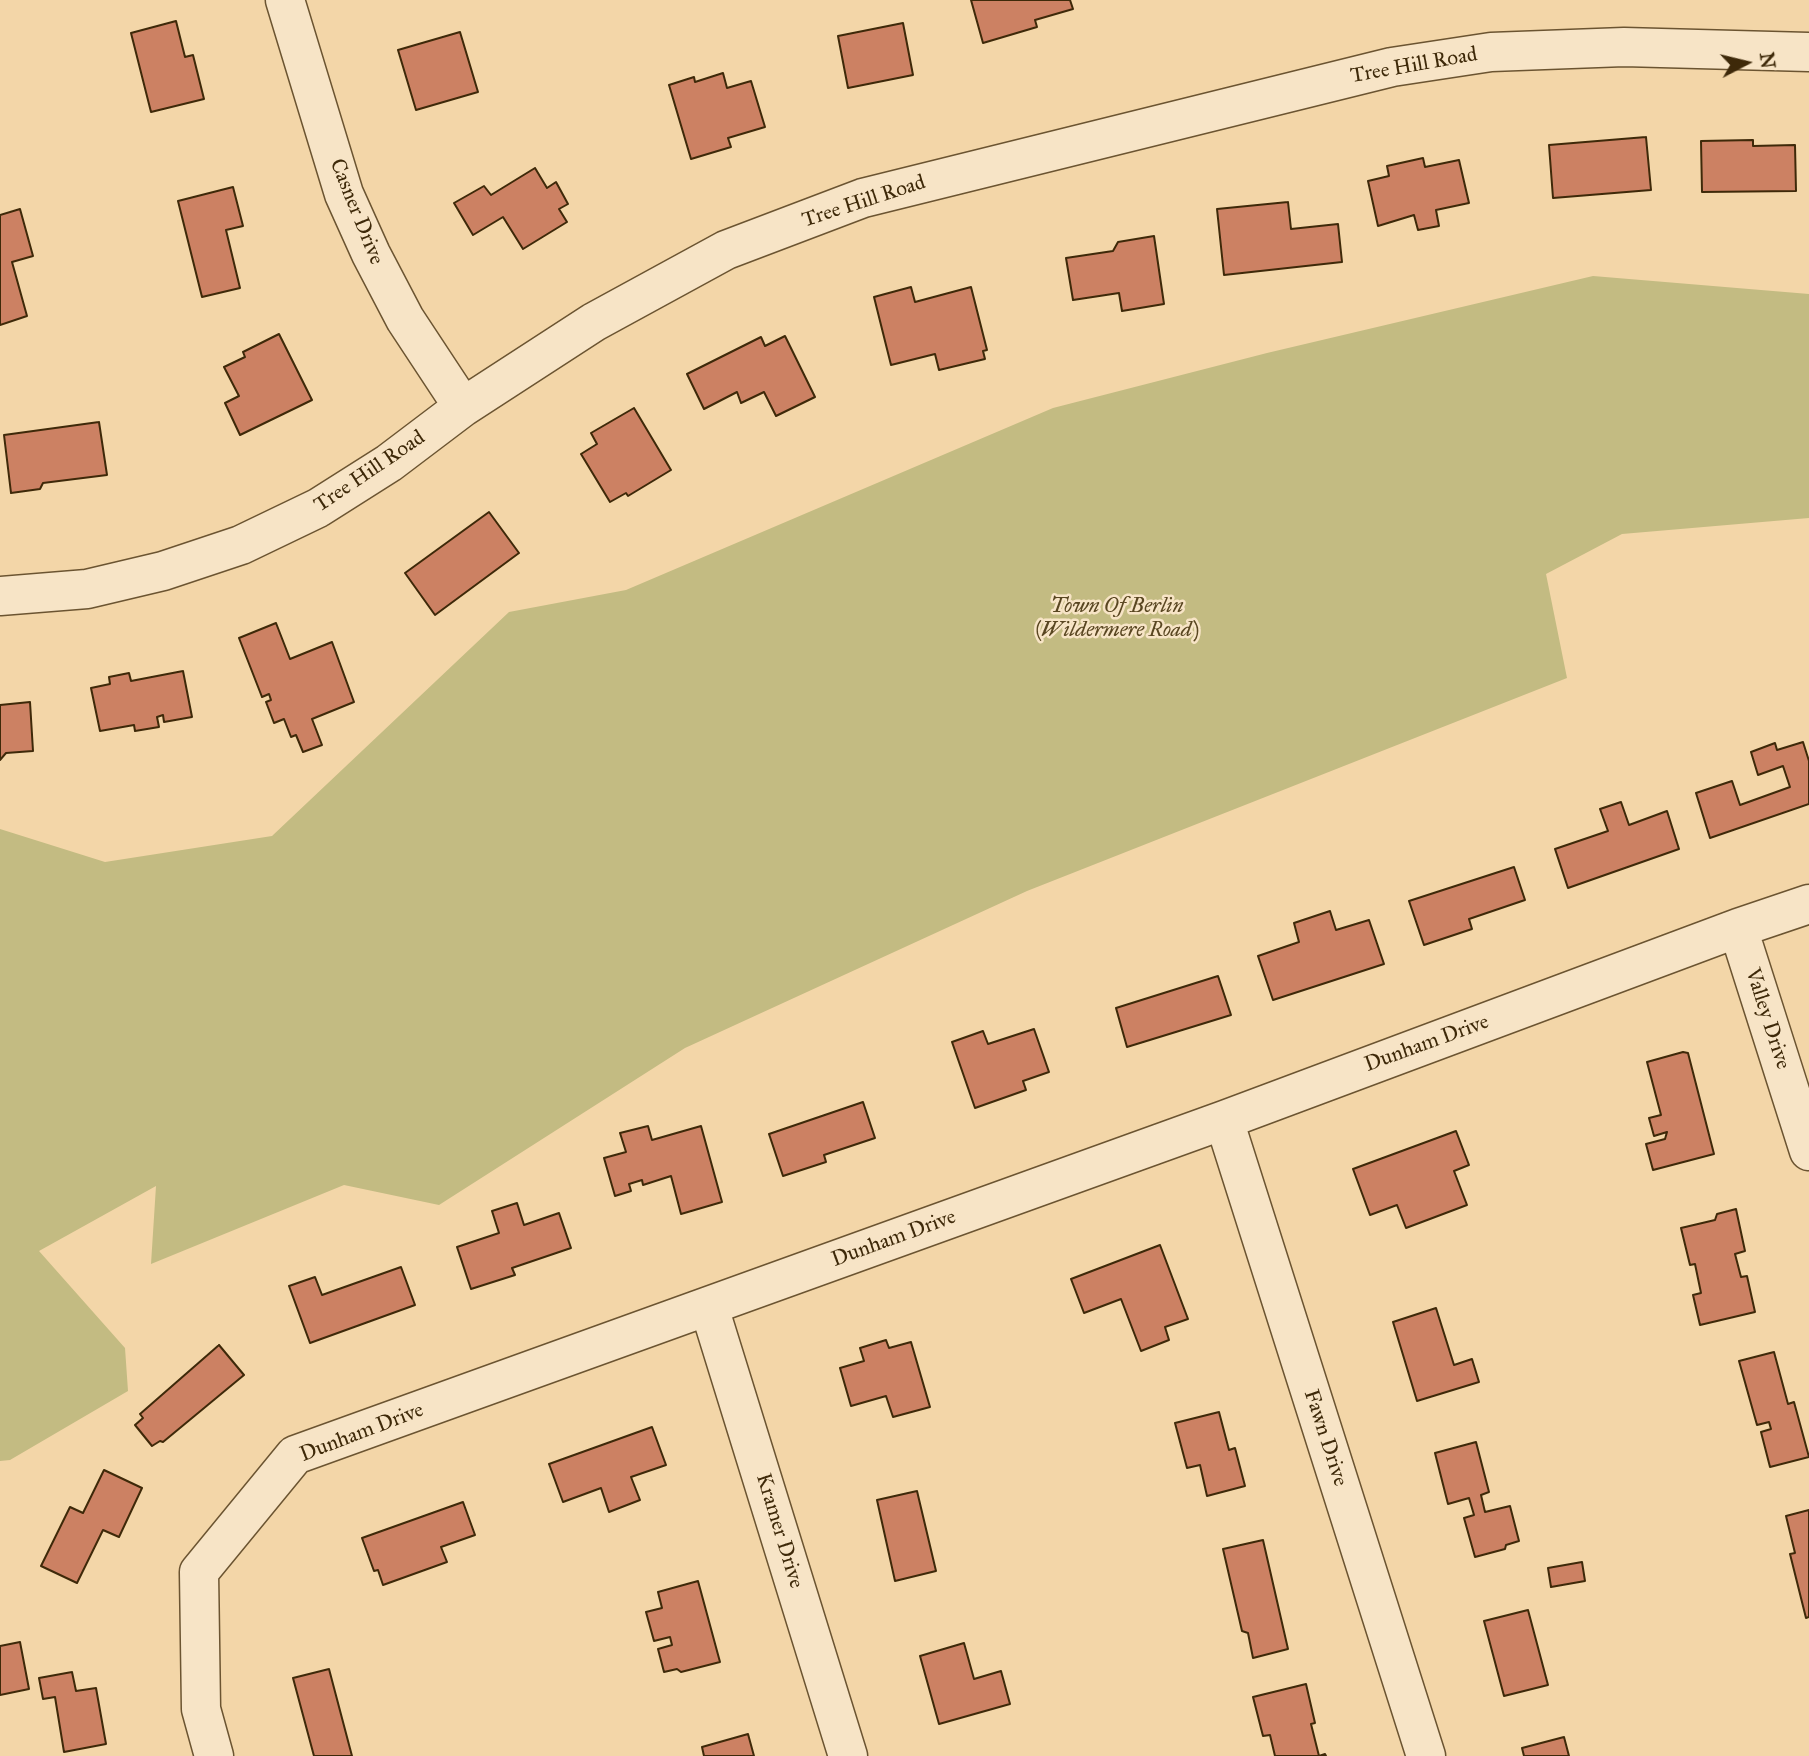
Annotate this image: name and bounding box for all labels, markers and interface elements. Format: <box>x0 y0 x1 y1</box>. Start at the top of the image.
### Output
north arrow <box>1711 28 1781 98</box>
street label: Tree Hill Road <box>1349 42 1479 90</box>
text: N <box>1755 51 1780 70</box>
street label: Casner Drive <box>323 155 389 269</box>
street label: Tree Hill Road <box>799 170 929 234</box>
street label: Tree Hill Road <box>310 426 430 518</box>
park label: Town Of Berlin (Wildermere Road) <box>1035 594 1199 644</box>
street label: Valley Drive <box>1739 965 1795 1073</box>
street label: Dunham Drive <box>1361 1010 1493 1078</box>
street label: Dunham Drive <box>828 1205 960 1273</box>
street label: Fawn Drive <box>1298 1386 1352 1490</box>
street label: Dunham Drive <box>297 1398 427 1468</box>
street label: Kramer Drive <box>750 1470 808 1592</box>

